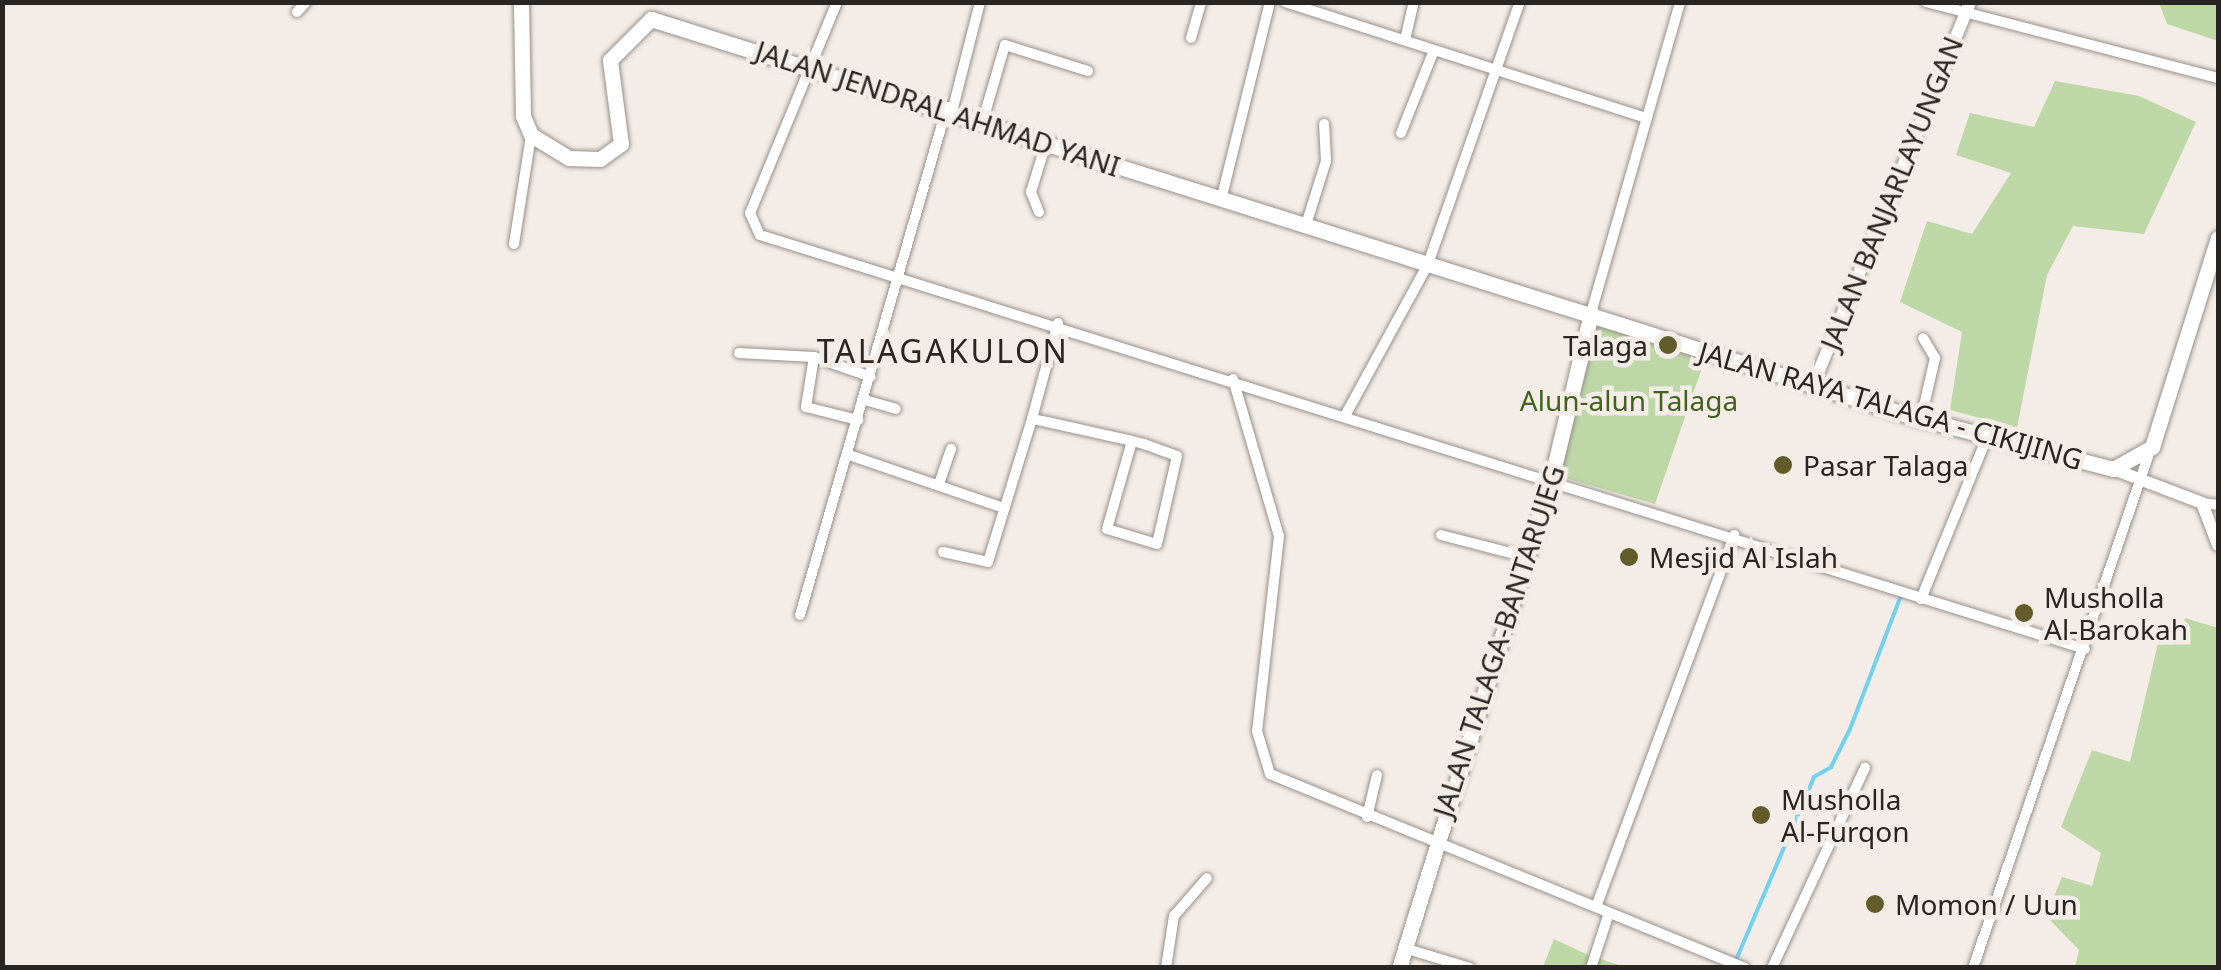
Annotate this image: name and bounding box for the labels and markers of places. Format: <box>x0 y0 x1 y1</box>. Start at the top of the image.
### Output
place label: Talaga <box>1563 328 1648 362</box>
marker: Talaga <box>1657 334 1679 356</box>
place label: Pasar Talaga <box>1803 448 1969 482</box>
marker: Pasar Talaga <box>1772 454 1794 476</box>
place label: Mesjid Al Islah <box>1649 540 1838 574</box>
marker: Mesjid Al Islah <box>1618 546 1640 568</box>
place label: Musholla Al-Barokah <box>2044 580 2188 646</box>
marker: Musholla Al-Barokah <box>2013 602 2035 624</box>
place label: Musholla Al-Furqon <box>1781 782 1909 848</box>
marker: Musholla Al-Furqon <box>1750 804 1772 826</box>
place label: Momon / Uun <box>1895 887 2078 921</box>
marker: Momon / Uun <box>1864 893 1886 915</box>

